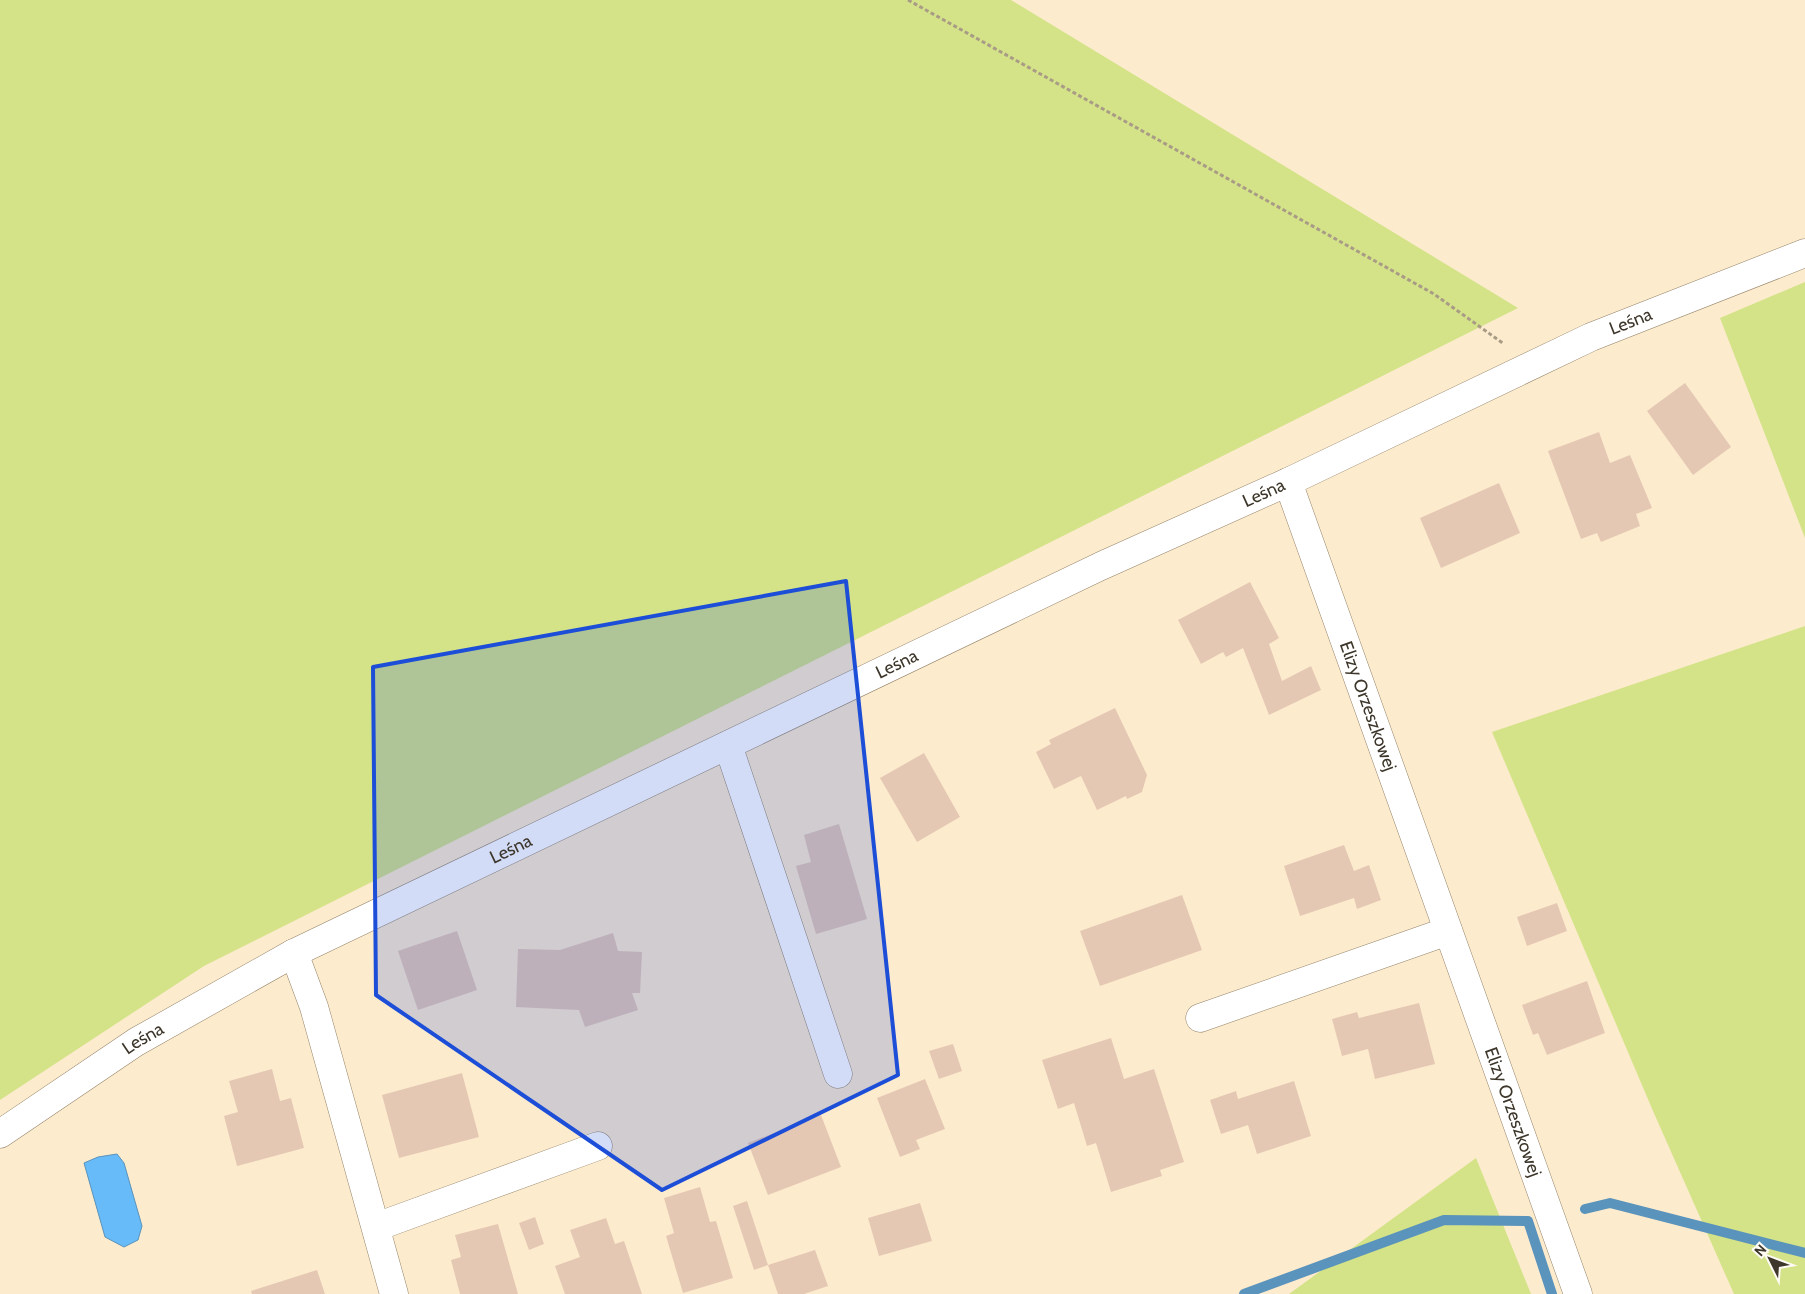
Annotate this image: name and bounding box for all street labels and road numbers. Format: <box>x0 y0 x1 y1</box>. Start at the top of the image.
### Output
street label: Leśna <box>1606 303 1656 340</box>
street label: Leśna <box>1239 474 1289 512</box>
street label: Elizy Orzeszkowej <box>1335 638 1401 774</box>
street label: Leśna <box>872 644 922 683</box>
street label: Leśna <box>486 829 536 869</box>
street label: Leśna <box>118 1018 168 1059</box>
street label: Elizy Orzeszkowej <box>1480 1044 1546 1180</box>

